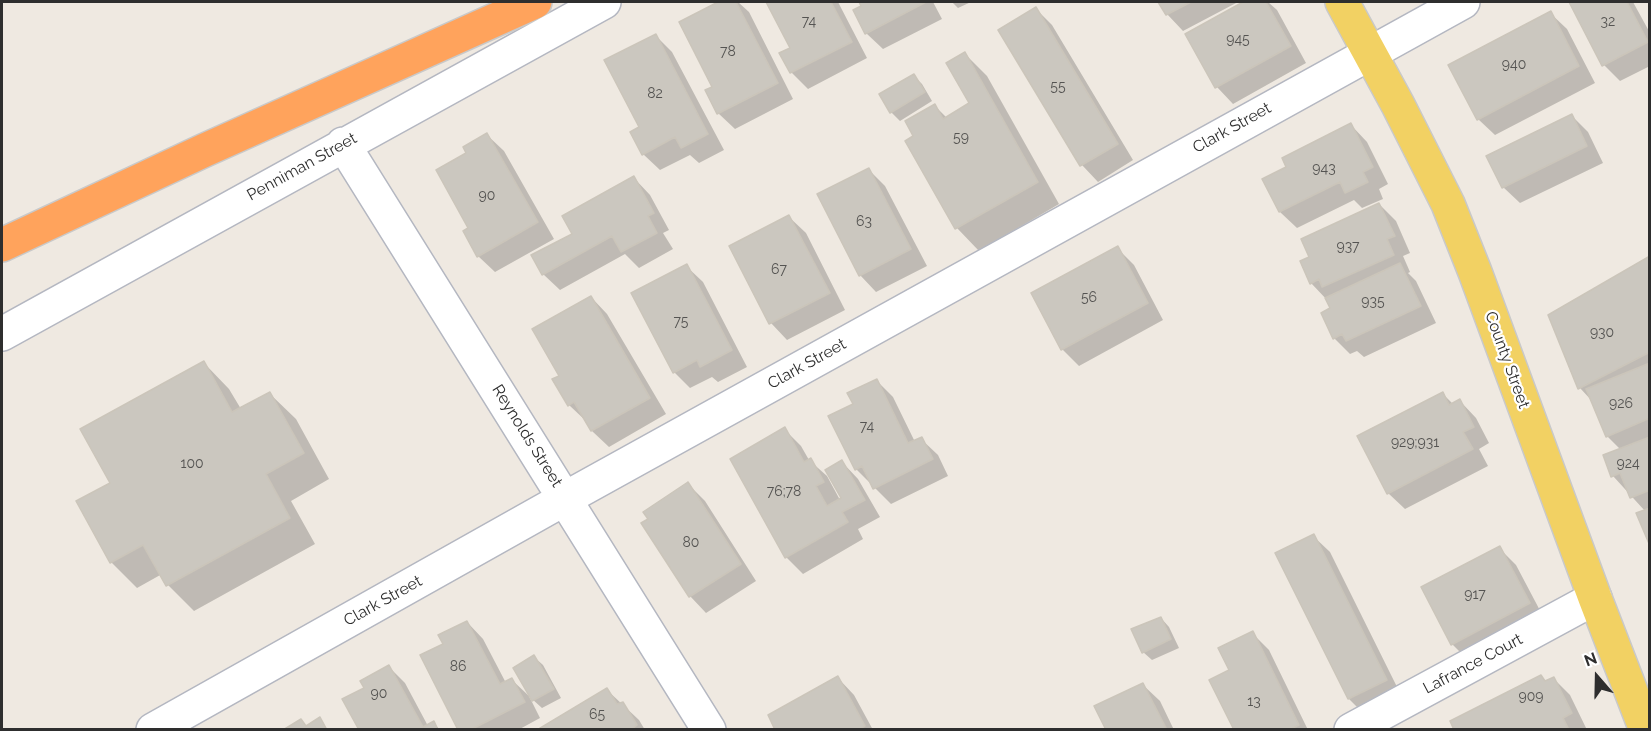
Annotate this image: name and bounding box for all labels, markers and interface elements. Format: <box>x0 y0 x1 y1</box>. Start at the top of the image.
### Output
house number: 74 <box>802 14 816 30</box>
house number: 32 <box>1601 14 1615 30</box>
house number: 945 <box>1226 32 1250 48</box>
house number: 78 <box>720 44 736 60</box>
house number: 940 <box>1502 57 1526 73</box>
house number: 55 <box>1050 79 1066 95</box>
house number: 82 <box>647 86 663 102</box>
street label: Clark Street <box>1189 99 1275 157</box>
street label: Penniman Street <box>244 129 360 205</box>
house number: 59 <box>953 130 969 146</box>
house number: 943 <box>1312 161 1336 177</box>
house number: 90 <box>479 188 495 204</box>
house number: 63 <box>856 214 872 230</box>
house number: 937 <box>1336 239 1360 255</box>
house number: 67 <box>771 262 787 278</box>
house number: 56 <box>1081 290 1097 306</box>
house number: 935 <box>1361 294 1385 310</box>
street label: County Street <box>1481 309 1533 411</box>
house number: 75 <box>674 314 688 330</box>
house number: 930 <box>1590 325 1614 341</box>
street label: Clark Street <box>764 335 850 393</box>
street label: Reynolds Street <box>488 381 566 491</box>
house number: 926 <box>1609 396 1633 412</box>
house number: 74 <box>860 419 874 435</box>
house number: 929;931 <box>1391 435 1439 451</box>
house number: 100 <box>180 456 204 472</box>
house number: 924 <box>1616 456 1640 472</box>
house number: 76;78 <box>767 484 801 500</box>
house number: 80 <box>683 535 699 551</box>
street label: Clark Street <box>340 572 426 630</box>
house number: 917 <box>1464 587 1486 603</box>
street label: Lafrance Court <box>1420 630 1526 698</box>
north arrow <box>1567 647 1627 707</box>
text: N <box>1582 649 1600 671</box>
house number: 86 <box>450 659 466 675</box>
house number: 90 <box>371 686 387 702</box>
house number: 909 <box>1519 689 1543 705</box>
house number: 13 <box>1247 694 1261 710</box>
house number: 65 <box>589 707 605 723</box>

